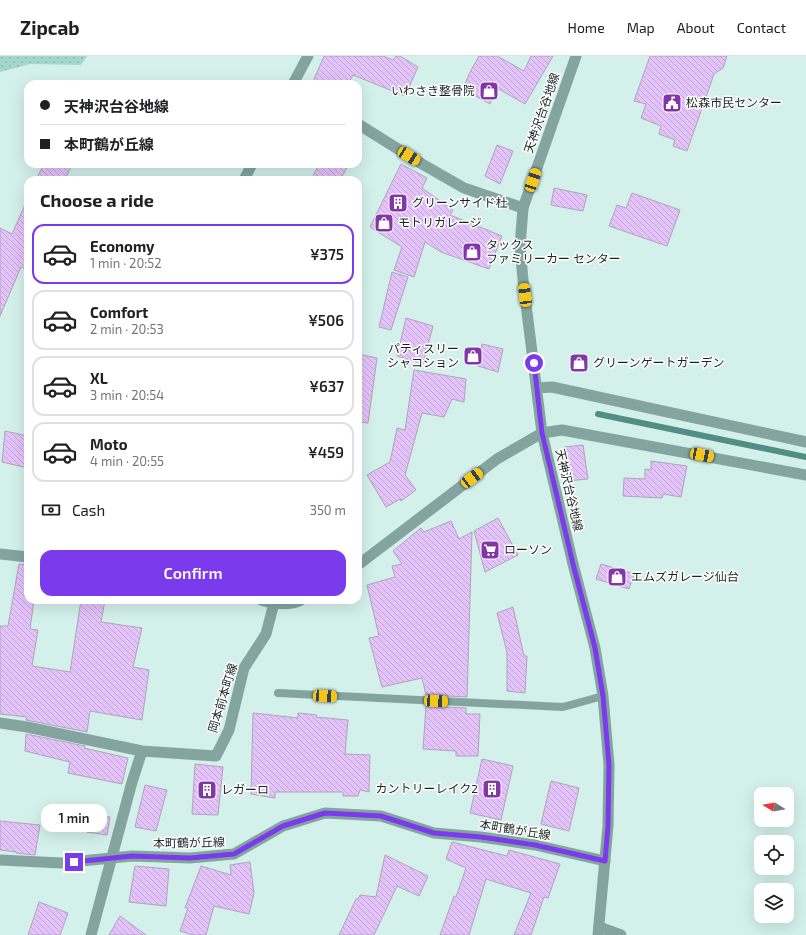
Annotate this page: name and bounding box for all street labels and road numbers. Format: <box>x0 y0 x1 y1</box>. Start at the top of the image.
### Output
street label: 天神沢台谷地線 <box>521 71 561 155</box>
street label: 天神沢台谷地線 <box>554 447 586 532</box>
street label: 岡本前本町線 <box>205 661 239 734</box>
street label: 本町鶴が丘線 <box>478 816 552 842</box>
street label: 本町鶴が丘線 <box>153 834 225 850</box>

